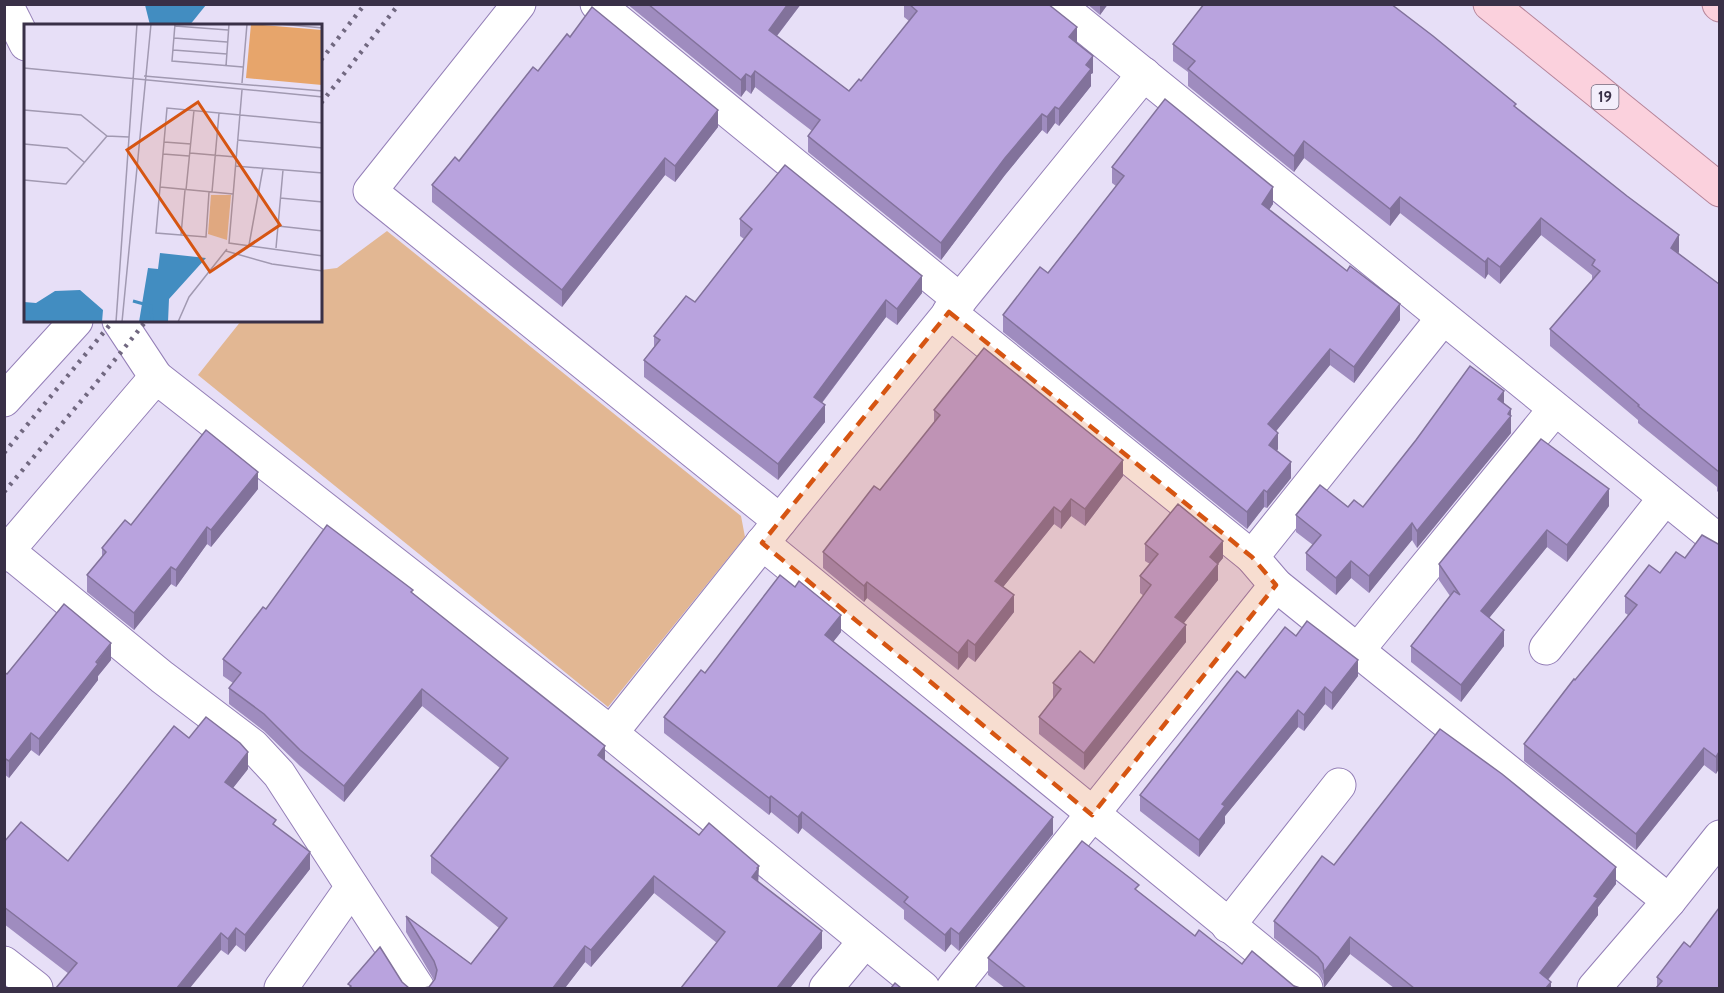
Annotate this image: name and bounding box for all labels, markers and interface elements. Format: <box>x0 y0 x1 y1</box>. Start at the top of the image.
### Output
inset map <box>24 24 322 322</box>
road number: 19 <box>1592 85 1618 109</box>

